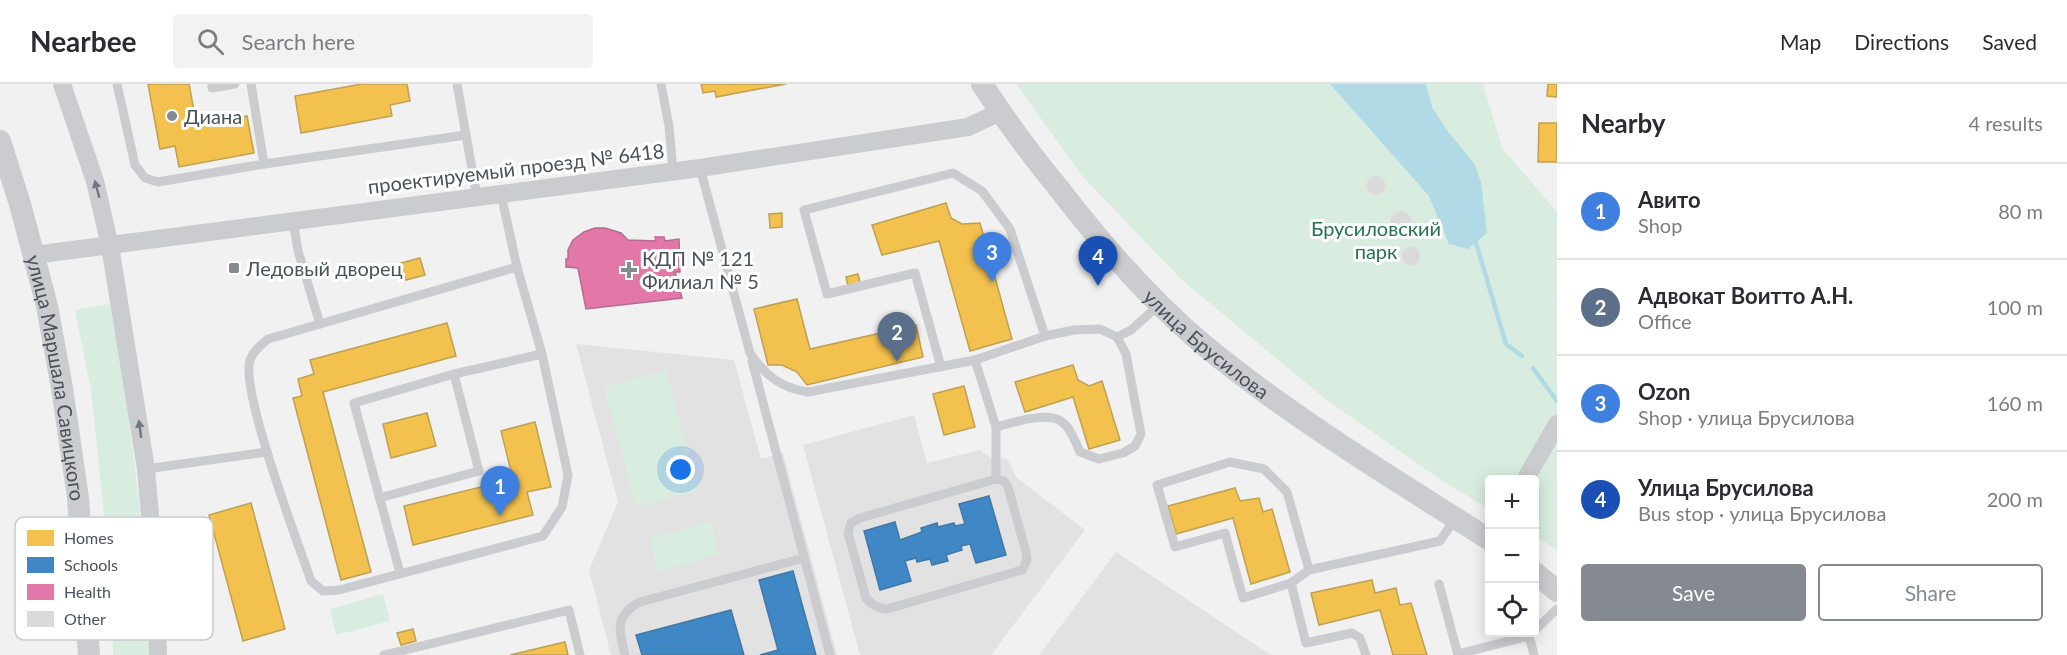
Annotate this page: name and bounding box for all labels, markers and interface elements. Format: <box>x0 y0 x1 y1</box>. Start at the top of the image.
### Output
search box <box>173 14 593 68</box>
text: Nearbee <box>30 24 137 58</box>
icon: search <box>194 25 227 58</box>
text: Search here <box>242 28 355 55</box>
text: Map <box>1780 29 1821 54</box>
text: Directions <box>1854 29 1949 54</box>
text: Saved <box>1982 29 2037 54</box>
place label: Диана <box>184 104 242 128</box>
text: Nearby <box>1581 107 1666 139</box>
marker: Диана <box>165 109 179 123</box>
text: 4 results <box>1968 111 2043 135</box>
street label: проектируемый проезд № 6418 <box>366 138 666 198</box>
one-way arrow <box>92 179 101 197</box>
text: Авито <box>1638 186 1701 213</box>
text: 1 <box>1595 199 1606 223</box>
text: 80 m <box>1998 199 2043 223</box>
text: Shop <box>1638 213 1682 237</box>
park label: Брусиловский парк <box>1311 216 1441 263</box>
pin: 3 <box>972 232 1012 282</box>
pin: 4 <box>1078 236 1118 286</box>
place label: КДП № 121 Филиал № 5 <box>642 246 759 293</box>
street label: улица Маршала Савицкого <box>22 252 90 502</box>
place label: Ледовый дворец <box>245 256 403 280</box>
marker: Ледовый дворец <box>227 261 241 275</box>
marker: КДП № 121 Филиал № 5 <box>620 261 638 279</box>
text: Адвокат Воитто А.Н. <box>1638 282 1853 309</box>
street label: улица Брусилова <box>1139 284 1274 404</box>
text: 2 <box>1595 295 1606 319</box>
text: 100 m <box>1987 295 2043 319</box>
text: Office <box>1638 309 1692 333</box>
pin: 2 <box>878 312 916 362</box>
text: Ozon <box>1638 378 1691 405</box>
text: 3 <box>1595 391 1606 415</box>
text: 160 m <box>1987 391 2043 415</box>
text: Shop · улица Брусилова <box>1638 405 1855 429</box>
one-way arrow <box>135 420 144 439</box>
your location <box>666 455 695 484</box>
pin: 1 <box>480 466 520 516</box>
text: Улица Брусилова <box>1638 474 1814 501</box>
map controls <box>1485 475 1539 637</box>
button: + <box>1485 475 1539 529</box>
text: 4 <box>1595 487 1606 511</box>
text: 200 m <box>1987 487 2043 511</box>
text: Bus stop · улица Брусилова <box>1638 501 1886 525</box>
legend <box>15 517 213 640</box>
text: Homes <box>64 528 114 547</box>
button: − <box>1485 529 1539 583</box>
text: Schools <box>64 555 118 574</box>
button: Save <box>1581 564 1806 621</box>
button: Share <box>1818 564 2043 621</box>
text: Health <box>64 582 111 601</box>
button: locate <box>1485 583 1539 637</box>
text: Other <box>64 609 106 628</box>

